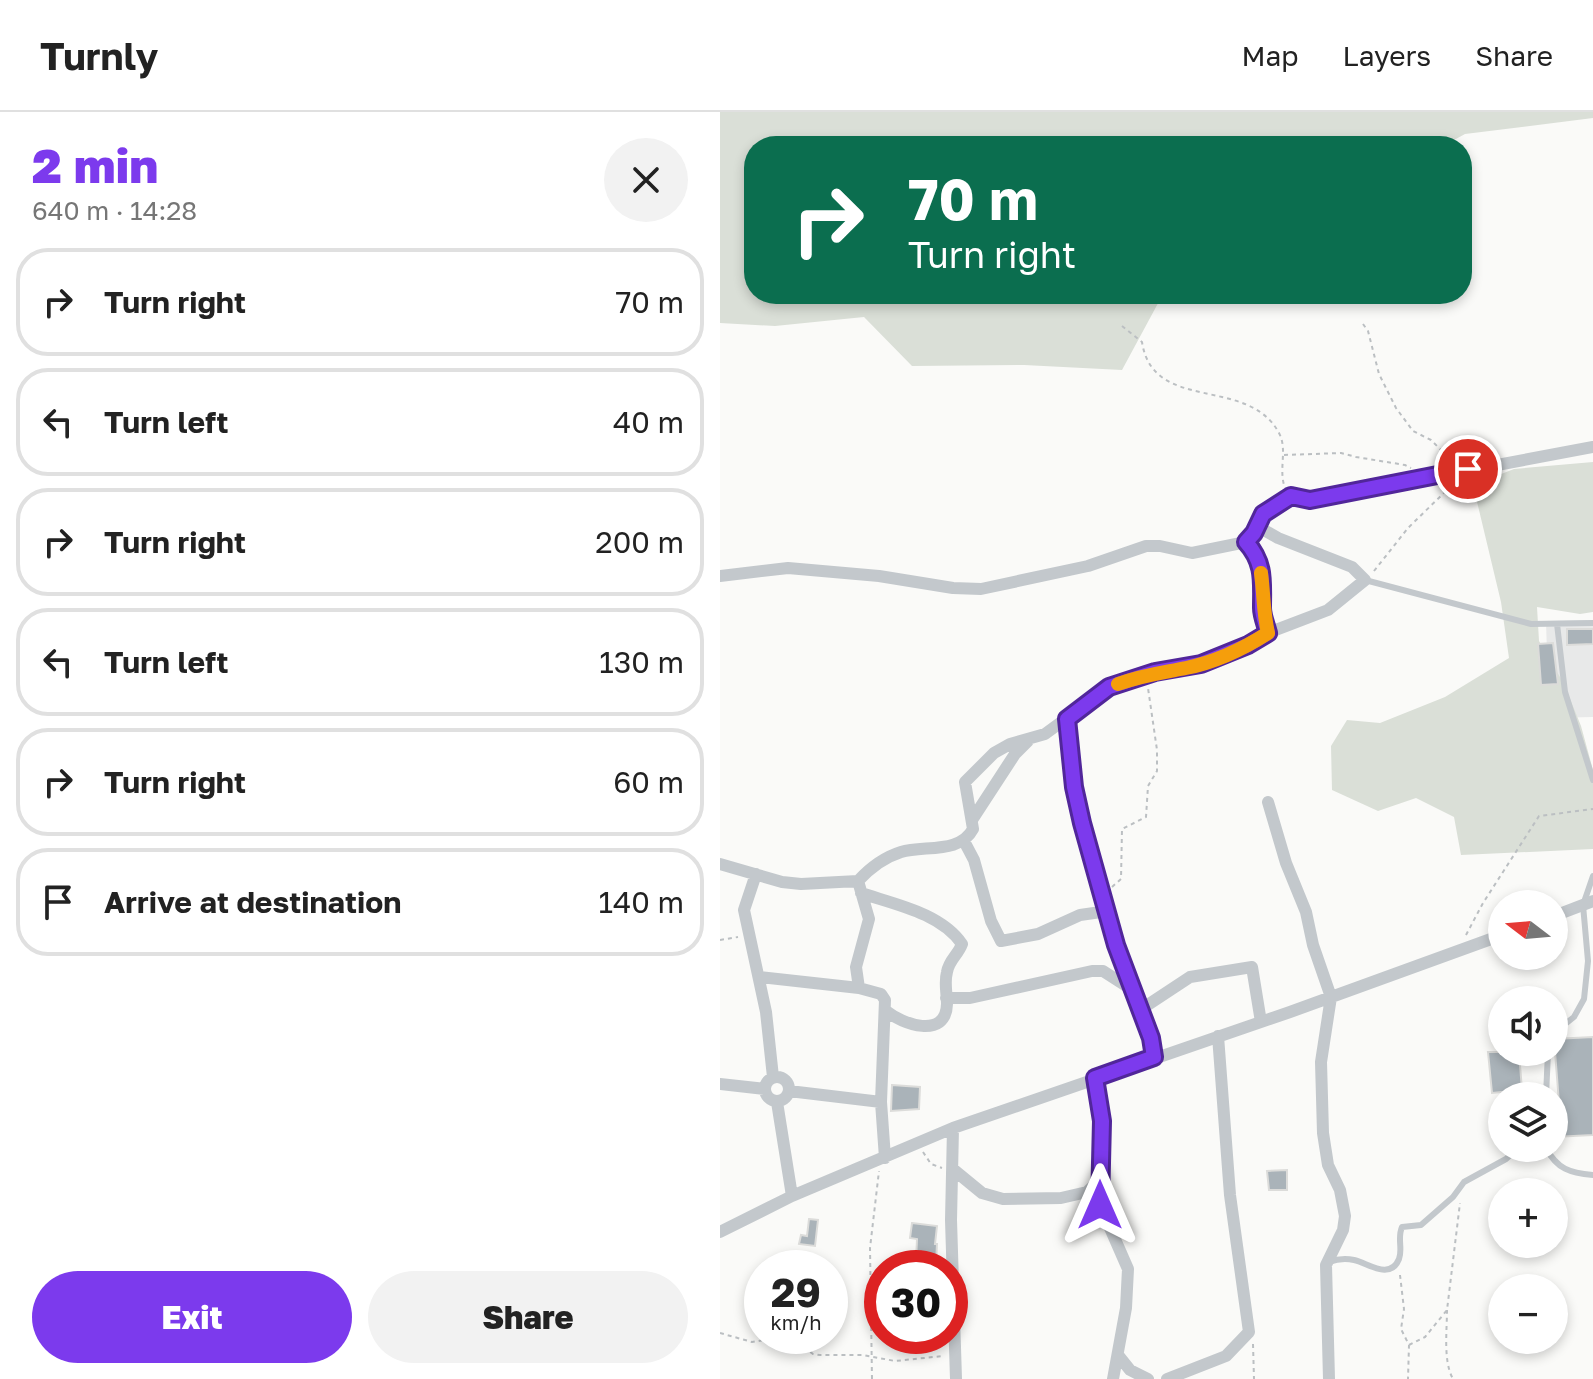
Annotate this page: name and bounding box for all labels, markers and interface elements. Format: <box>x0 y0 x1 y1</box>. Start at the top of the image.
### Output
text: Turnly <box>40 33 158 78</box>
text: Map <box>1241 39 1299 72</box>
text: Layers <box>1343 39 1431 72</box>
text: Share <box>1475 39 1553 72</box>
text: 2 min <box>32 136 158 194</box>
button: close <box>604 138 688 222</box>
text: 70 m <box>908 165 1038 232</box>
icon: right <box>776 168 880 272</box>
text: 640 m · 14:28 <box>32 195 197 226</box>
text: Turn right <box>908 233 1076 276</box>
icon: right <box>36 280 80 324</box>
text: Turn right <box>104 284 246 320</box>
text: 70 m <box>615 284 684 320</box>
icon: left <box>36 400 80 444</box>
text: Turn left <box>104 404 229 440</box>
text: 40 m <box>613 404 684 440</box>
pin <box>1434 435 1502 503</box>
icon: arrive <box>1446 447 1490 491</box>
icon: right <box>36 520 80 564</box>
text: Turn right <box>104 524 246 560</box>
text: 200 m <box>595 524 684 560</box>
icon: left <box>36 640 80 684</box>
text: Turn left <box>104 644 229 680</box>
text: 130 m <box>599 644 684 680</box>
icon: right <box>36 760 80 804</box>
text: Turn right <box>104 764 246 800</box>
text: 60 m <box>613 764 684 800</box>
icon: arrive <box>36 880 80 924</box>
text: Arrive at destination <box>104 884 401 920</box>
text: 140 m <box>599 884 684 920</box>
north arrow <box>1488 890 1568 970</box>
map controls <box>1488 890 1568 1354</box>
button: sound <box>1488 986 1568 1066</box>
button: layers <box>1488 1082 1568 1162</box>
position arrow <box>1058 1163 1142 1247</box>
button: + <box>1488 1178 1568 1258</box>
speed limit sign: 30 <box>864 1250 968 1354</box>
text: 29 <box>771 1268 821 1316</box>
button: Exit <box>32 1271 352 1363</box>
button: Share <box>368 1271 688 1363</box>
button: − <box>1488 1274 1568 1354</box>
text: km/h <box>771 1310 821 1334</box>

